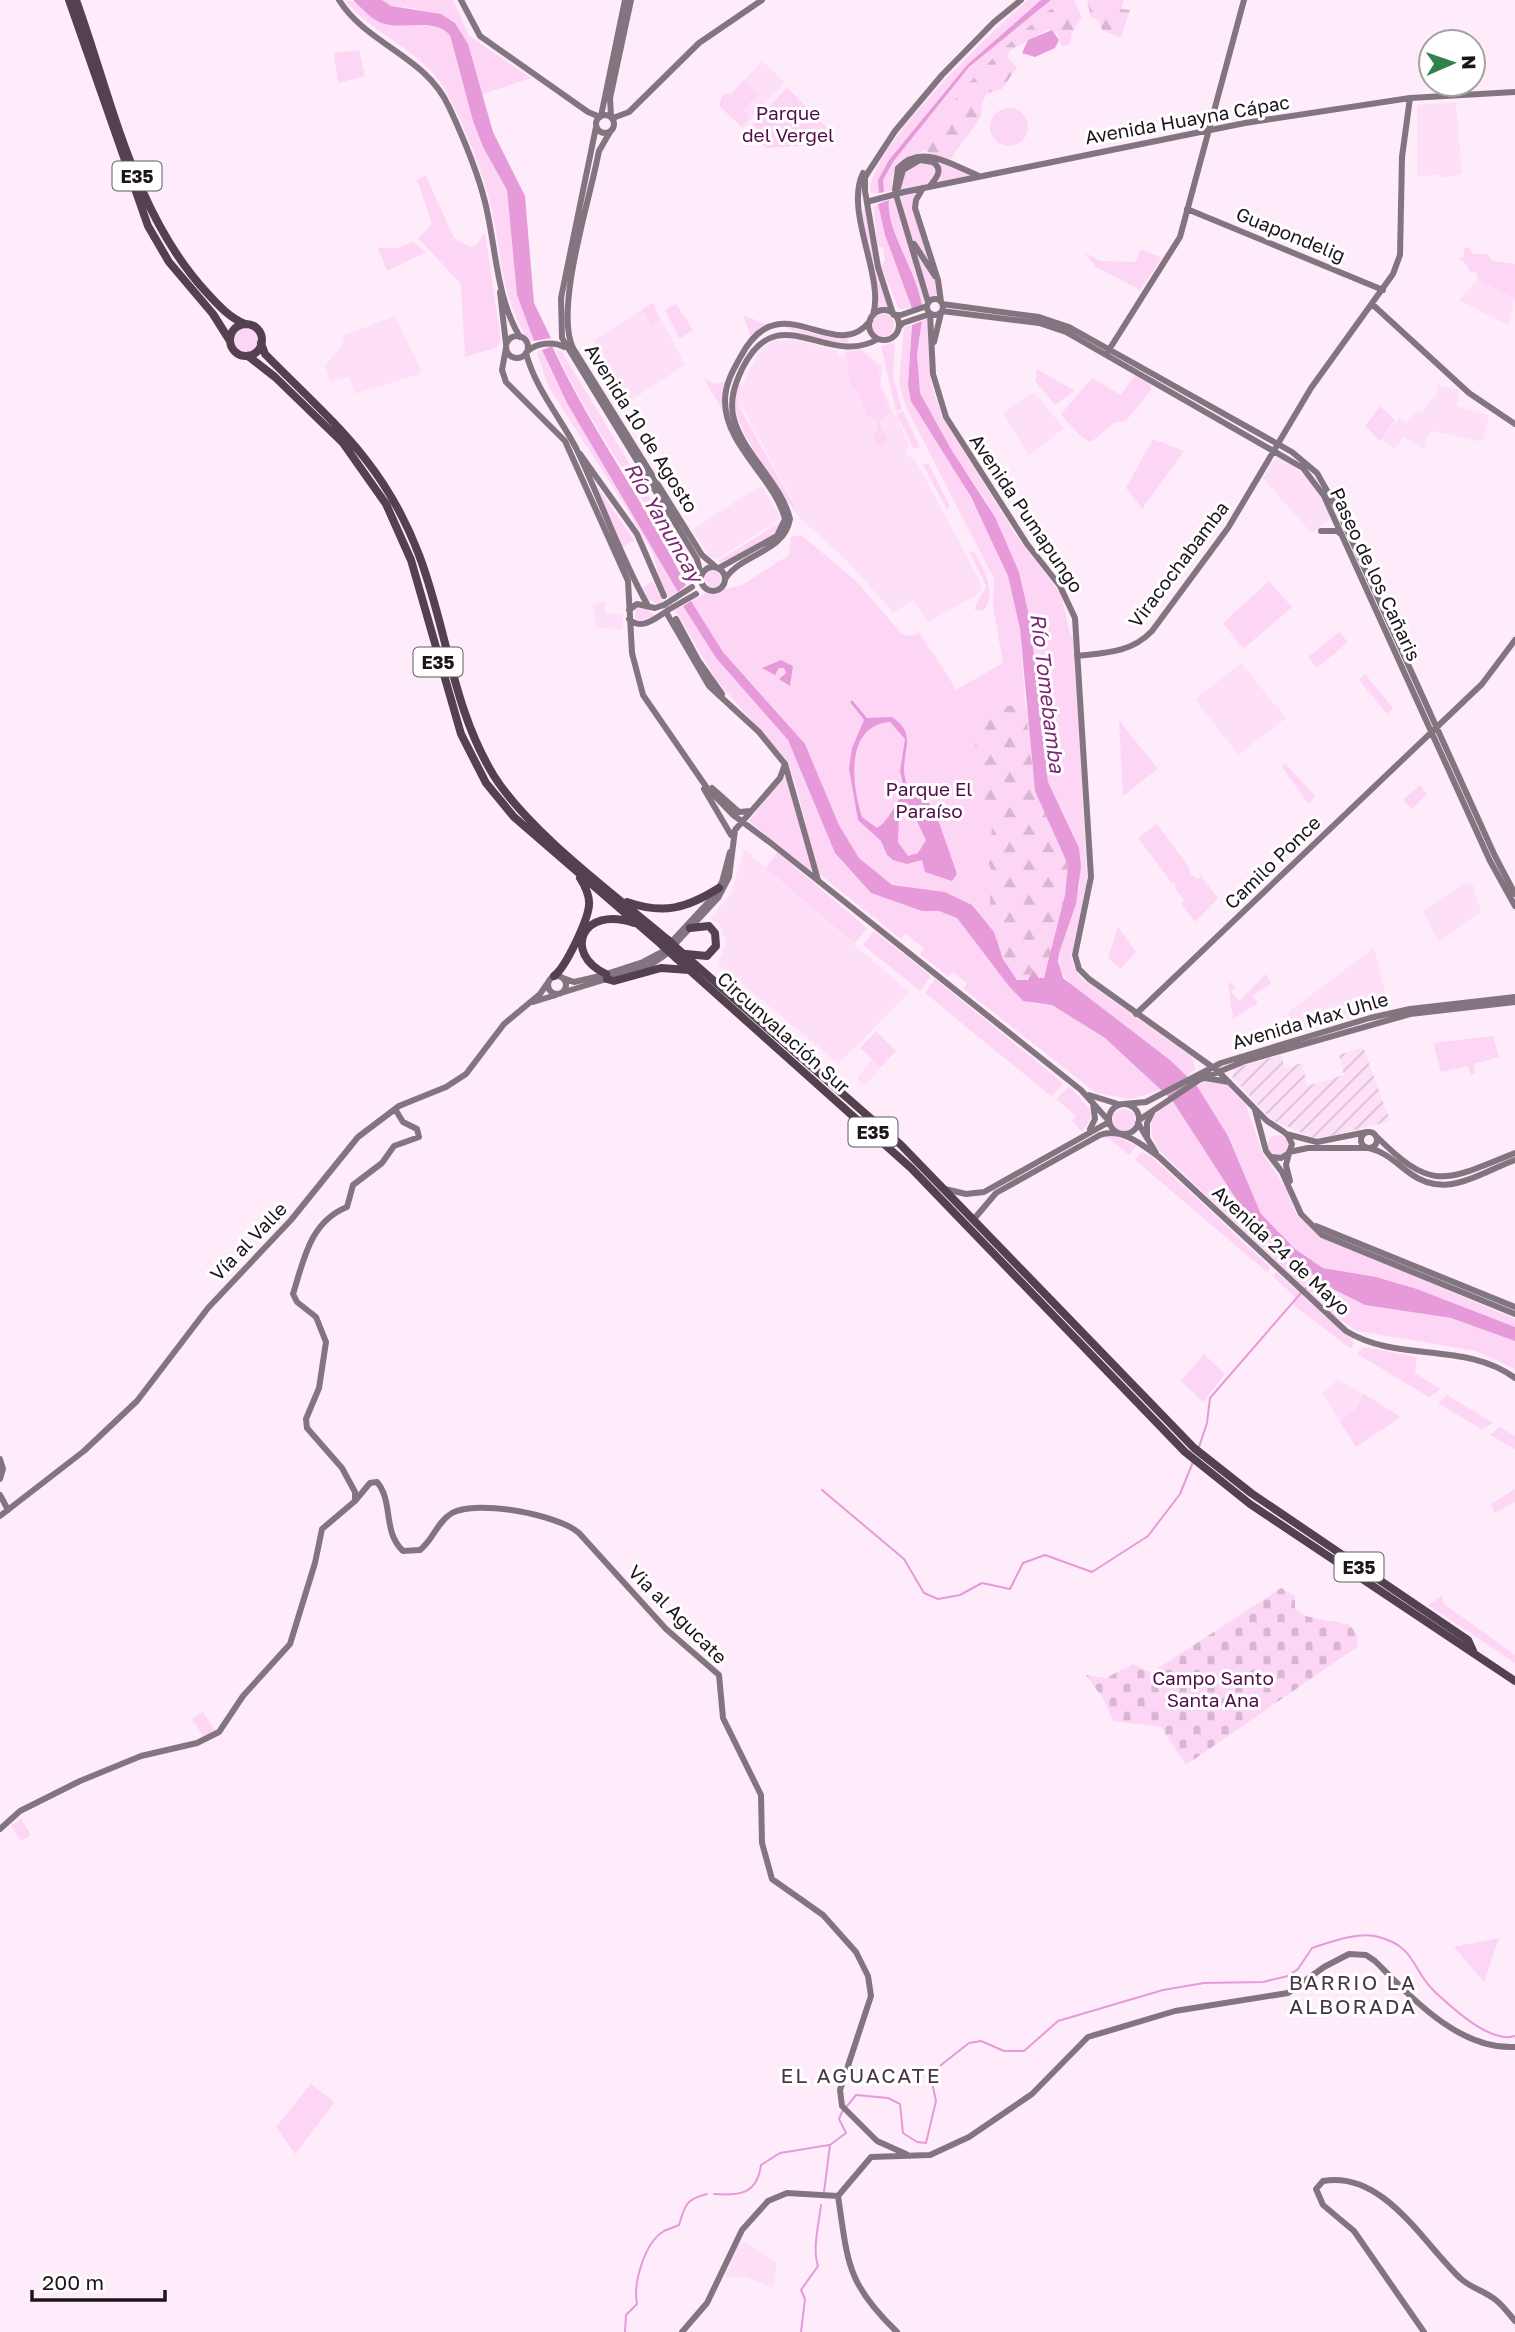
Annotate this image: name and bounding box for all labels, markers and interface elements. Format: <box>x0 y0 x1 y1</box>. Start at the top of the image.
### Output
north arrow <box>1417 28 1487 98</box>
text: N <box>1458 55 1481 70</box>
street label: Avenida Huayna Cápac <box>1083 90 1291 148</box>
park label: Parque del Vergel <box>742 101 834 146</box>
road number: E35 <box>113 162 162 190</box>
street label: Guapondelig <box>1233 202 1349 266</box>
street label: Avenida 10 de Agosto <box>581 339 703 517</box>
street label: Avenida Pumapungo <box>965 429 1089 597</box>
water label: Río Yanuncay <box>619 457 711 590</box>
street label: Paseo de los Cañaris <box>1326 484 1426 664</box>
street label: Viracochabamba <box>1123 496 1233 632</box>
water label: Río Tomebamba <box>1025 612 1071 775</box>
road number: E35 <box>414 648 462 676</box>
park label: Parque El Paraíso <box>886 777 972 822</box>
street label: Camilo Ponce <box>1219 811 1325 913</box>
street label: Circunvalación Sur <box>713 966 855 1098</box>
street label: Avenida Max Uhle <box>1229 987 1391 1053</box>
road number: E35 <box>848 1118 898 1147</box>
street label: Avenida 24 de Mayo <box>1208 1180 1356 1320</box>
street label: Vía al Valle <box>205 1197 291 1285</box>
road number: E35 <box>1334 1552 1384 1582</box>
street label: Via al Agucate <box>624 1560 732 1668</box>
park label: Campo Santo Santa Ana <box>1152 1666 1274 1711</box>
district label: BARRIO LA ALBORADA <box>1289 1969 1417 2019</box>
district label: EL AGUACATE <box>781 2062 941 2088</box>
scale bar <box>32 2258 164 2302</box>
text: 200 m <box>42 2269 104 2295</box>

